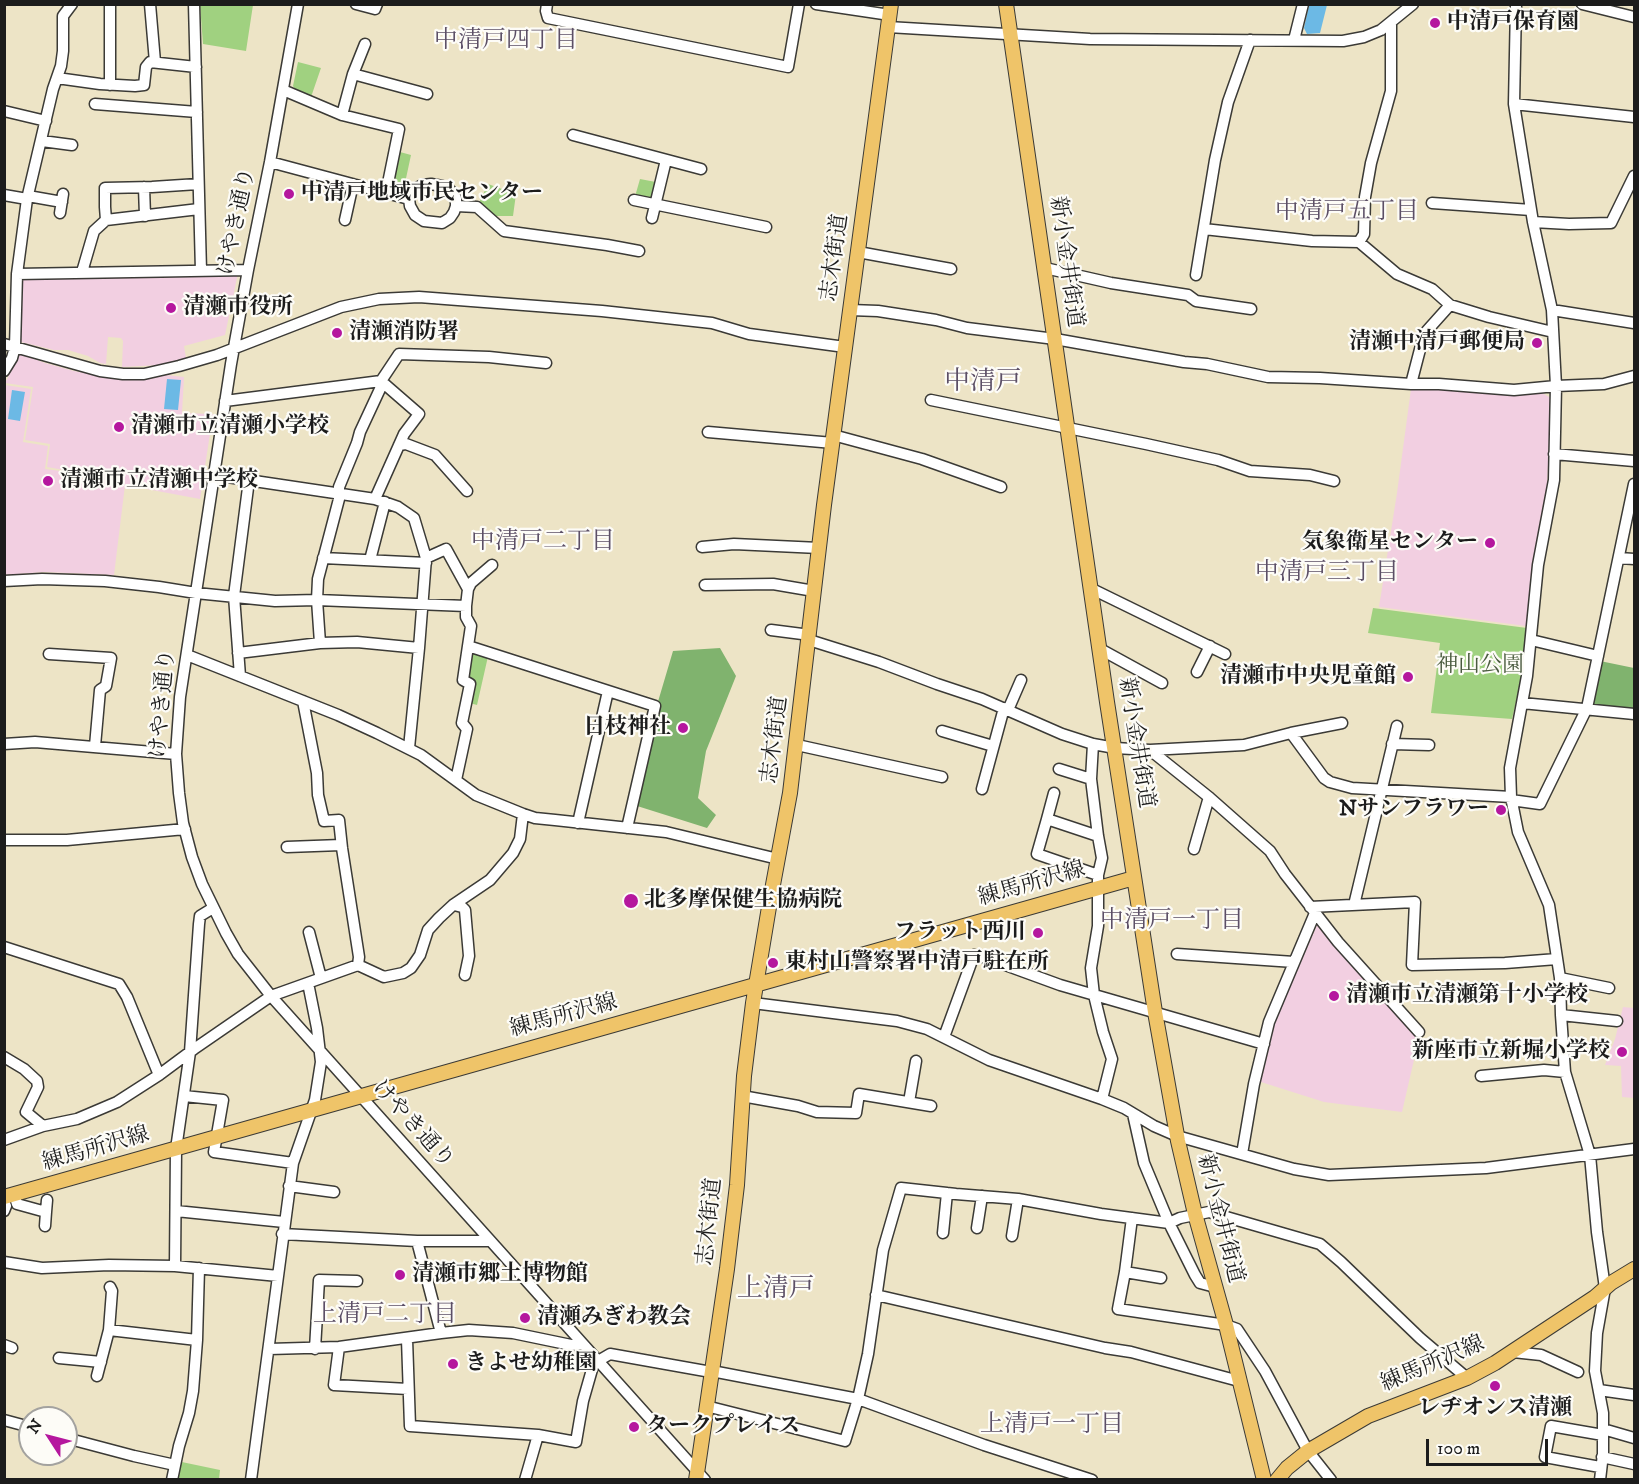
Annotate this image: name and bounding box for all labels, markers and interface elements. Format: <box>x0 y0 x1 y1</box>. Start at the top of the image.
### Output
place label: 中清戸保育園 <box>1447 10 1579 36</box>
marker: 中清戸保育園 <box>1428 16 1442 30</box>
district label: 中清戸四丁目 <box>434 28 578 56</box>
street label: けやき通り <box>214 165 262 279</box>
place label: 中清戸地域市民センター <box>301 181 543 207</box>
marker: 中清戸地域市民センター <box>282 187 296 201</box>
street label: 新小金井街道 <box>1043 195 1087 329</box>
district label: 中清戸五丁目 <box>1275 199 1419 227</box>
street label: 志木街道 <box>817 213 855 303</box>
place label: 清瀬市役所 <box>183 295 293 321</box>
marker: 清瀬市役所 <box>164 301 178 315</box>
place label: 清瀬消防署 <box>349 320 459 346</box>
marker: 清瀬消防署 <box>330 326 344 340</box>
place label: 清瀬中清戸郵便局 <box>1349 330 1525 356</box>
marker: 清瀬中清戸郵便局 <box>1530 336 1544 350</box>
district label: 中清戸 <box>944 368 1022 400</box>
place label: 清瀬市立清瀬小学校 <box>131 414 329 440</box>
marker: 清瀬市立清瀬小学校 <box>112 420 126 434</box>
place label: 清瀬市立清瀬中学校 <box>60 468 258 494</box>
marker: 清瀬市立清瀬中学校 <box>41 474 55 488</box>
district label: 中清戸二丁目 <box>471 529 615 557</box>
place label: 気象衛星センター <box>1302 530 1478 556</box>
marker: 気象衛星センター <box>1483 536 1497 550</box>
district label: 中清戸三丁目 <box>1255 560 1399 588</box>
street label: けやき通り <box>146 648 182 760</box>
park label: 神山公園 <box>1436 653 1524 679</box>
place label: 清瀬市中央児童館 <box>1220 664 1396 690</box>
marker: 清瀬市中央児童館 <box>1401 670 1415 684</box>
street label: 新小金井街道 <box>1112 676 1158 810</box>
street label: 志木街道 <box>758 695 794 785</box>
place label: 日枝神社 <box>583 715 671 741</box>
marker: 日枝神社 <box>676 721 690 735</box>
place label: Nサンフラワー <box>1339 797 1489 823</box>
marker: Nサンフラワー <box>1494 803 1508 817</box>
street label: 練馬所沢線 <box>975 857 1089 913</box>
place label: 北多摩保健生協病院 <box>644 888 842 914</box>
marker: 北多摩保健生協病院 <box>622 892 640 910</box>
district label: 中清戸一丁目 <box>1100 908 1244 936</box>
place label: フラット西川 <box>894 920 1026 946</box>
marker: フラット西川 <box>1031 926 1045 940</box>
place label: 東村山警察署中清戸駐在所 <box>785 950 1049 976</box>
marker: 東村山警察署中清戸駐在所 <box>766 956 780 970</box>
place label: 清瀬市立清瀬第十小学校 <box>1346 983 1588 1009</box>
marker: 清瀬市立清瀬第十小学校 <box>1327 989 1341 1003</box>
street label: 練馬所沢線 <box>507 990 621 1044</box>
place label: 新座市立新堀小学校 <box>1412 1039 1610 1065</box>
marker: 新座市立新堀小学校 <box>1615 1045 1629 1059</box>
street label: けやき通り <box>365 1075 459 1175</box>
street label: 練馬所沢線 <box>39 1122 153 1178</box>
street label: 新小金井街道 <box>1190 1152 1248 1286</box>
street label: 志木街道 <box>693 1177 729 1267</box>
place label: 清瀬市郷土博物館 <box>412 1262 588 1288</box>
marker: 清瀬市郷土博物館 <box>393 1268 407 1282</box>
district label: 上清戸 <box>737 1275 815 1307</box>
district label: 上清戸二丁目 <box>313 1302 457 1330</box>
place label: 清瀬みぎわ教会 <box>537 1305 691 1331</box>
marker: 清瀬みぎわ教会 <box>518 1311 532 1325</box>
street label: 練馬所沢線 <box>1377 1331 1489 1399</box>
place label: きよせ幼稚園 <box>465 1351 597 1377</box>
marker: きよせ幼稚園 <box>446 1357 460 1371</box>
marker: レヂオンス清瀬 <box>1488 1379 1502 1393</box>
place label: レヂオンス清瀬 <box>1418 1396 1572 1422</box>
north arrow <box>18 1406 78 1466</box>
district label: 上清戸一丁目 <box>980 1412 1124 1440</box>
place label: タークプレイス <box>646 1414 800 1440</box>
text: N <box>23 1415 47 1438</box>
marker: タークプレイス <box>627 1420 641 1434</box>
scale bar <box>1429 1427 1550 1465</box>
text: 100 m <box>1437 1438 1480 1460</box>

